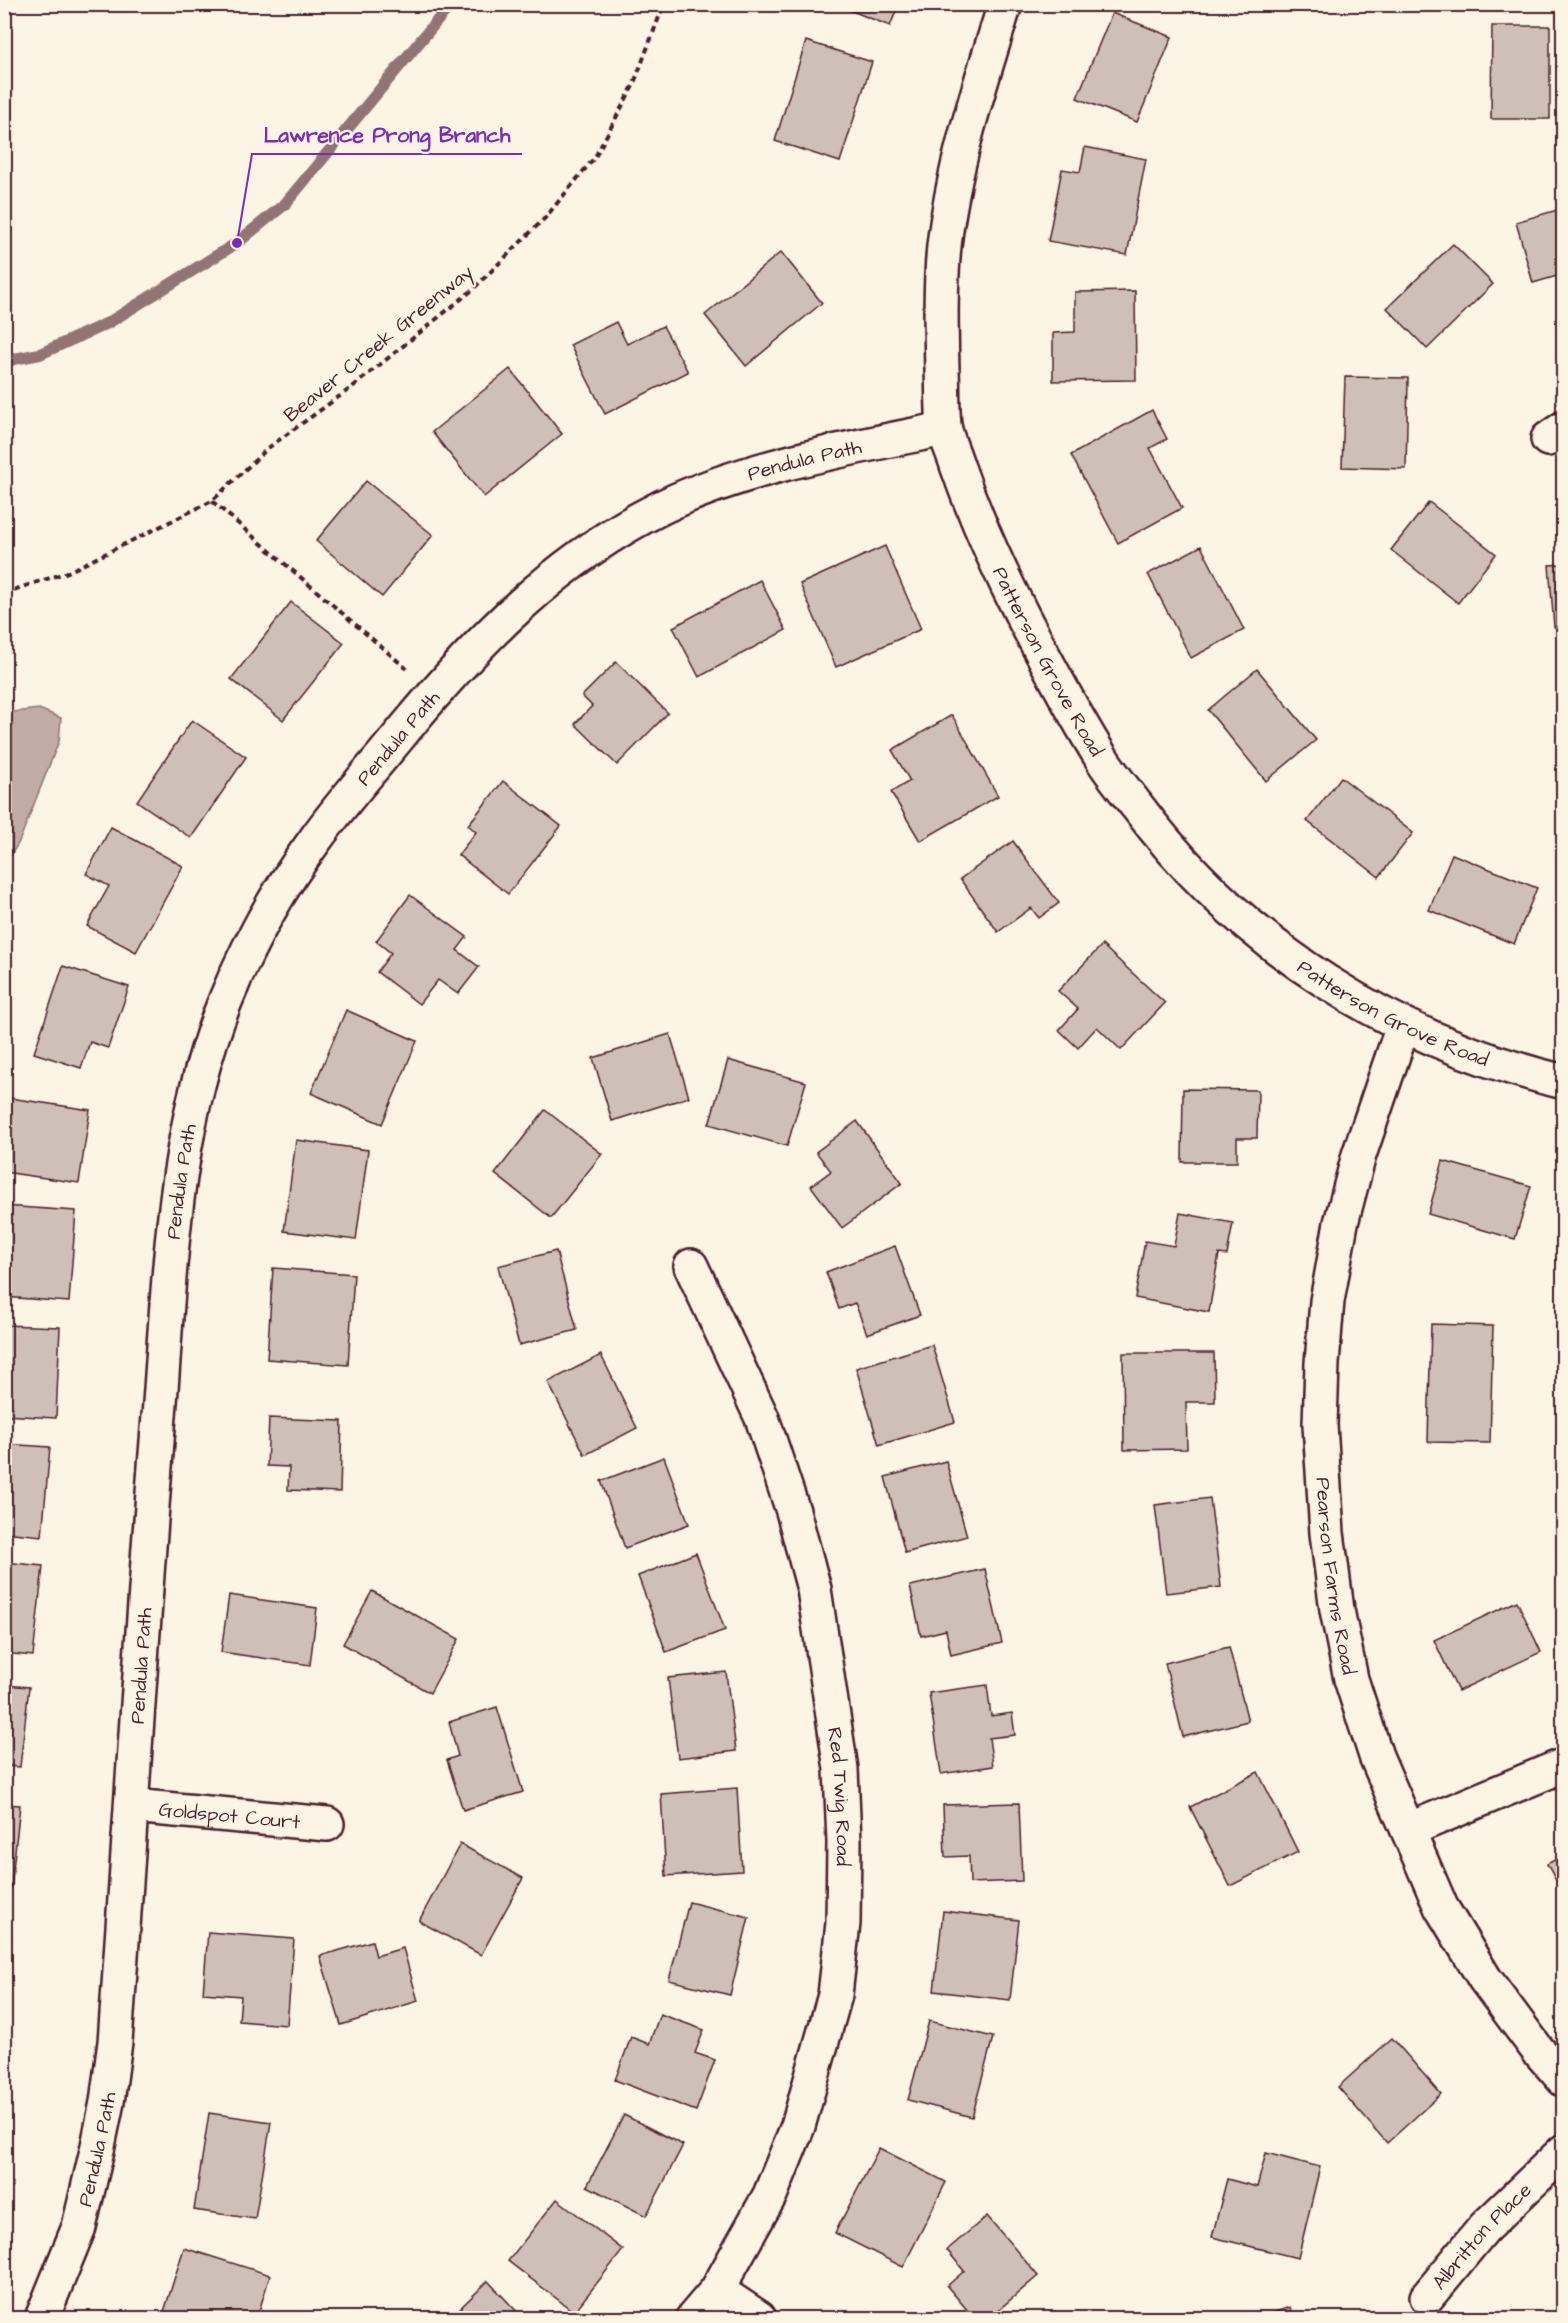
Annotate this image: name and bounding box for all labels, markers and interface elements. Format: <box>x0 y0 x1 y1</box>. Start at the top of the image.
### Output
callout: Lawrence Prong Branch <box>252 115 522 154</box>
text: Lawrence Prong Branch <box>264 121 511 152</box>
street label: Beaver Creek Greenway <box>278 258 480 430</box>
street label: Pendula Path <box>744 433 864 488</box>
street label: Patterson Grove Road <box>985 562 1110 762</box>
street label: Pendula Path <box>350 685 447 792</box>
street label: Patterson Grove Road <box>1291 953 1492 1074</box>
street label: Pendula Path <box>160 1121 204 1241</box>
street label: Pearson Farms Road <box>1308 1477 1363 1677</box>
street label: Pendula Path <box>124 1607 160 1725</box>
street label: Red Twig Road <box>820 1725 857 1866</box>
street label: Goldspot Court <box>158 1796 301 1836</box>
street label: Pendula Path <box>71 2090 123 2209</box>
street label: Albritton Place <box>1426 2176 1538 2296</box>

